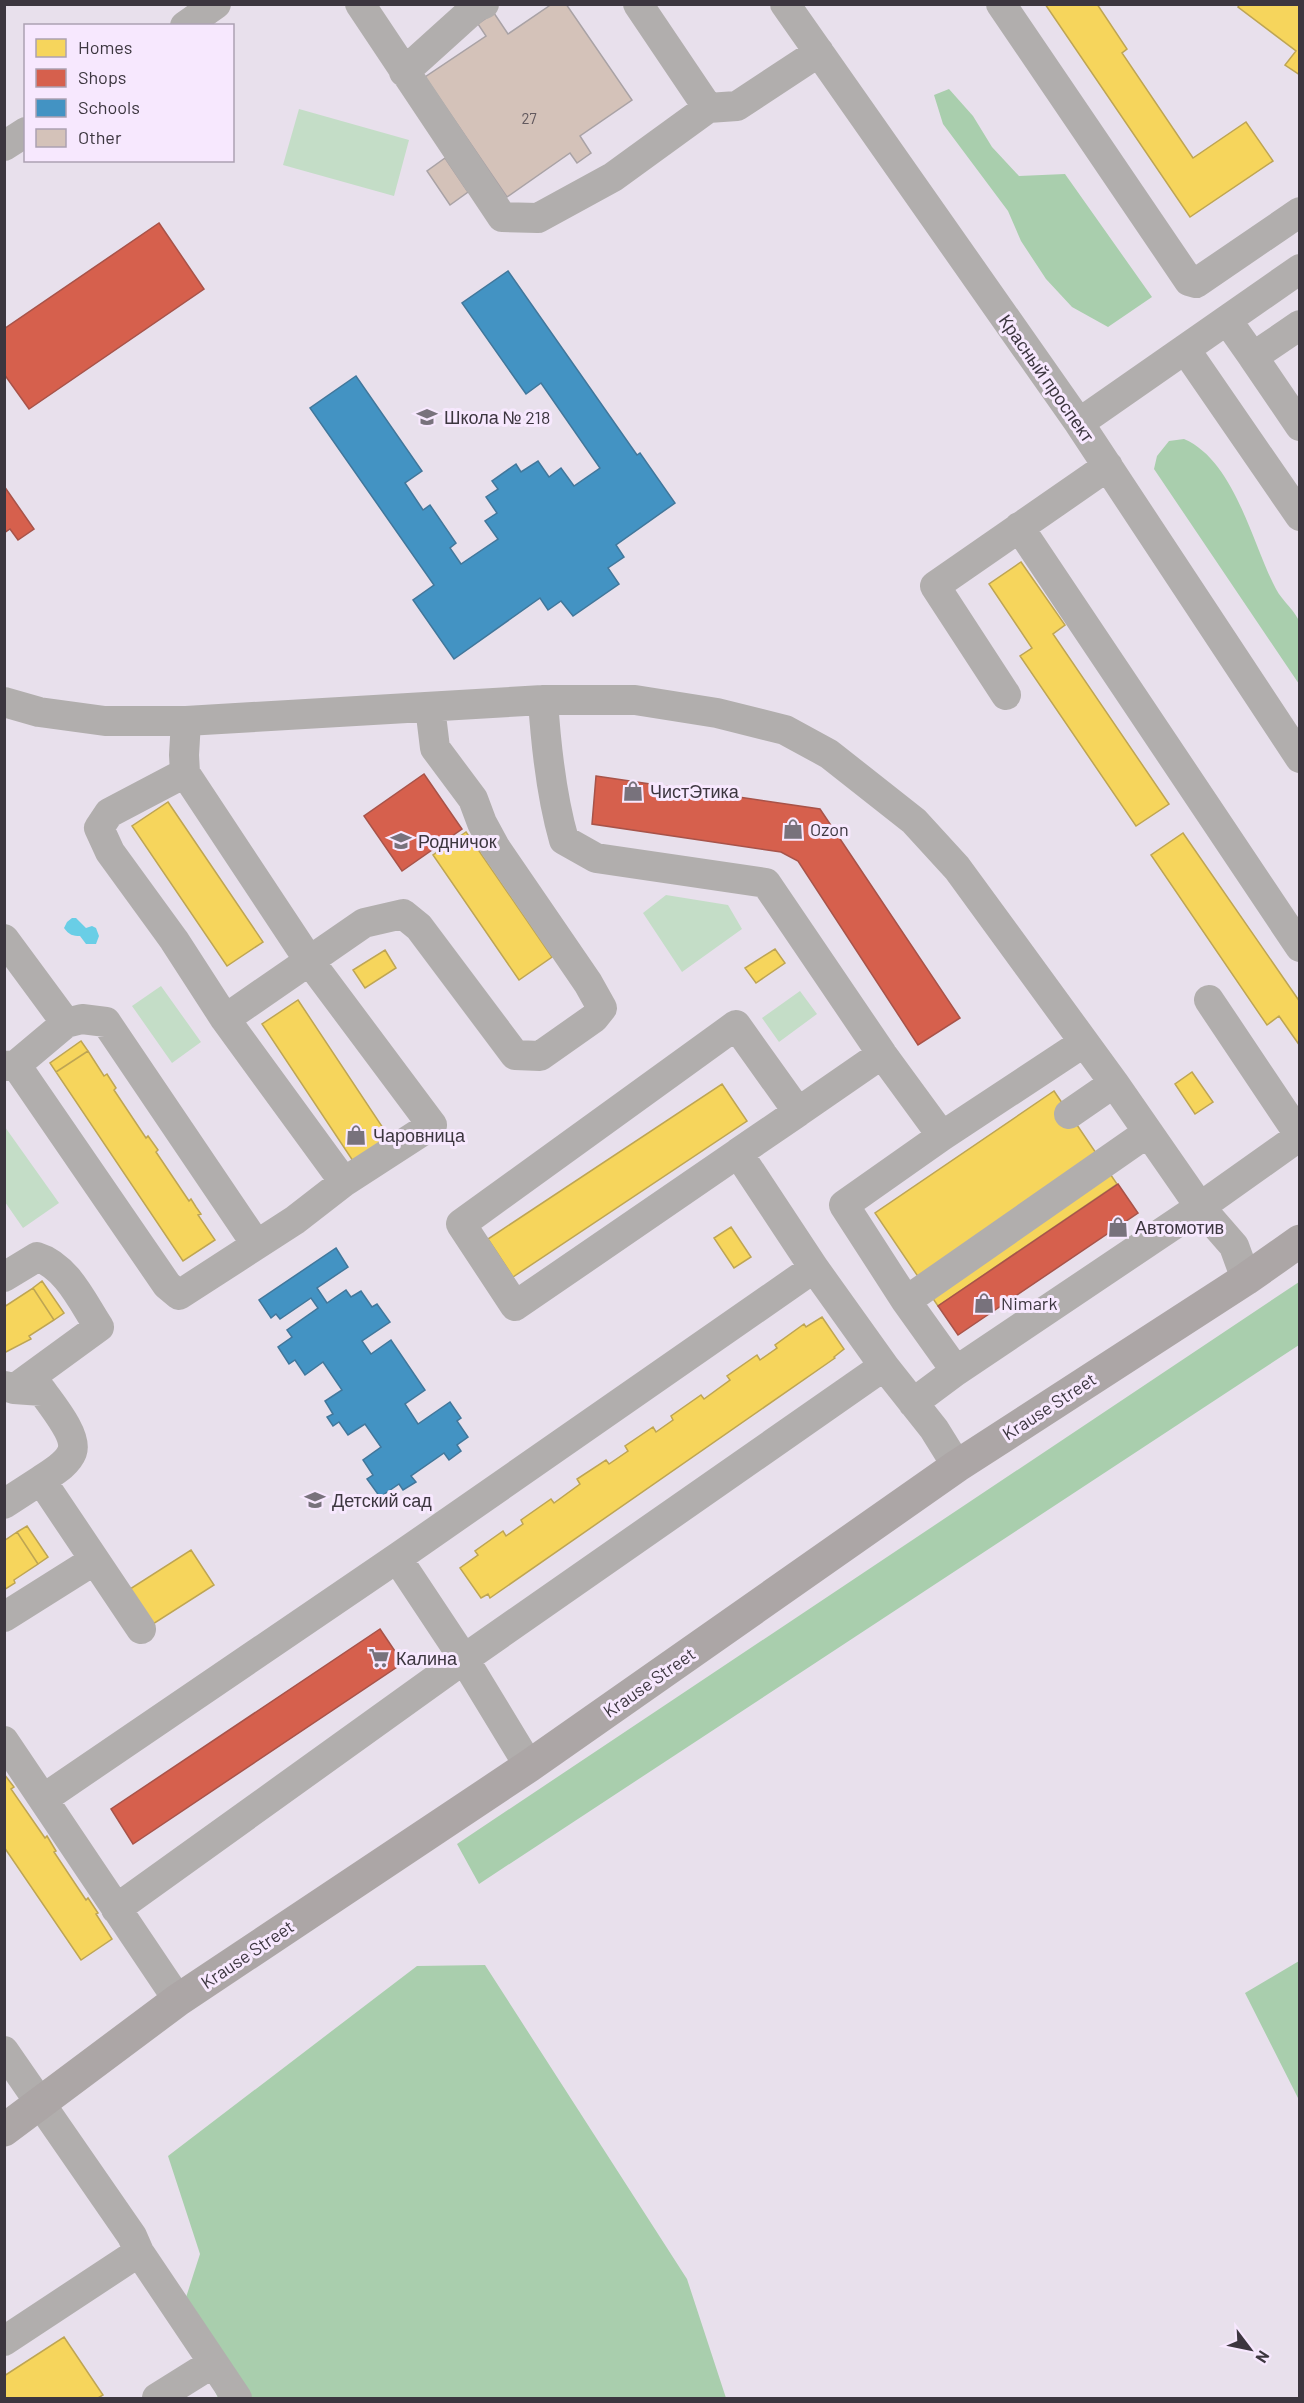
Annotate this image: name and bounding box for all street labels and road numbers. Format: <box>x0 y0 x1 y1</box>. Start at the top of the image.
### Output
street label: Красный проспект <box>995 310 1099 446</box>
street label: Krause Street <box>998 1368 1100 1444</box>
street label: Krause Street <box>599 1642 699 1722</box>
street label: Krause Street <box>196 1915 298 1993</box>

